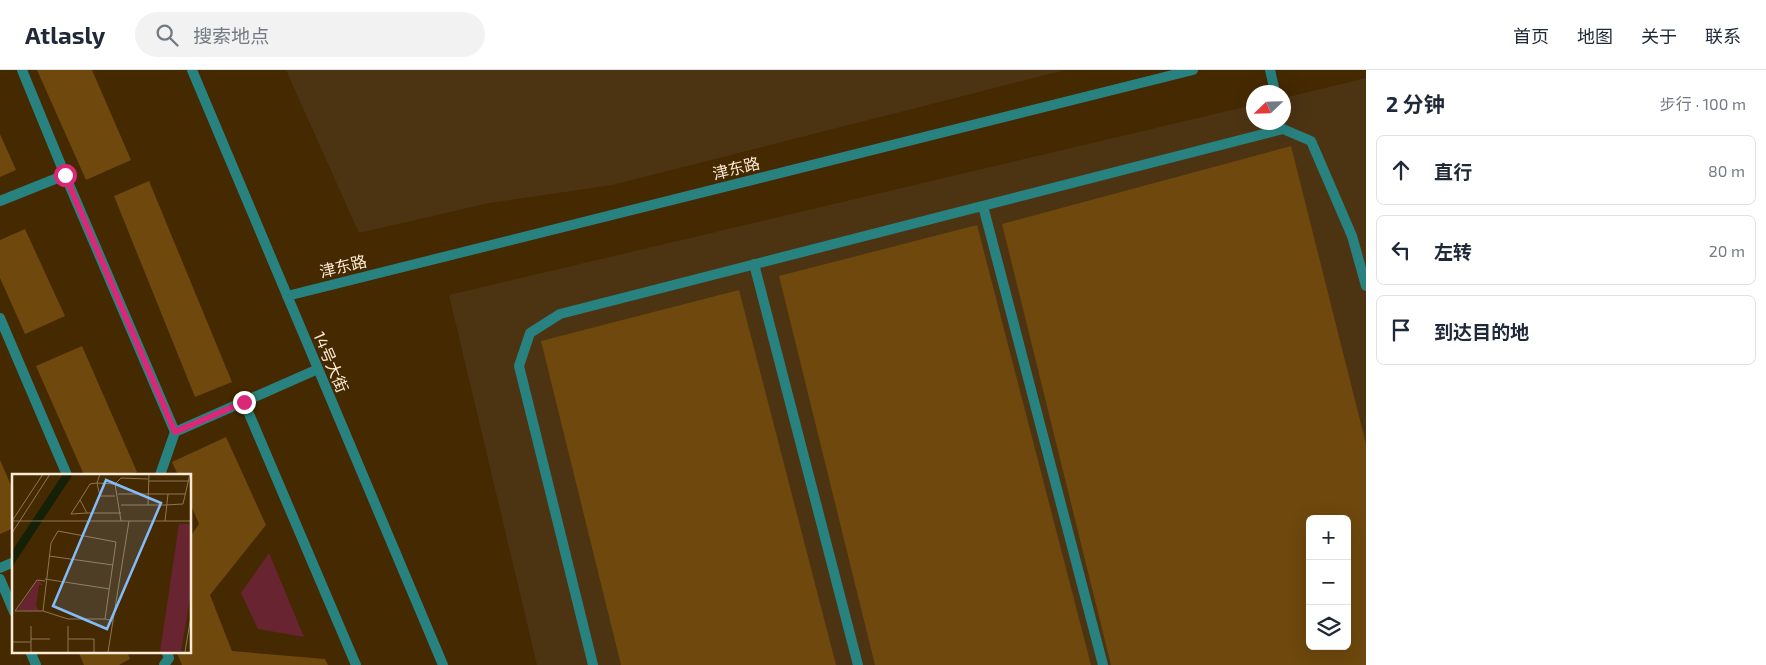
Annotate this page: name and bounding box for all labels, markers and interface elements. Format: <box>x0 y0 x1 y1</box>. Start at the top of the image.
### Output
search box <box>135 12 485 57</box>
text: Atlasly <box>25 20 105 49</box>
icon: search <box>153 21 181 49</box>
text: 搜索地点 <box>193 24 269 47</box>
text: 首页 <box>1513 25 1549 47</box>
text: 地图 <box>1577 25 1613 47</box>
text: 关于 <box>1641 25 1677 47</box>
text: 联系 <box>1705 25 1741 47</box>
north arrow <box>1246 85 1291 130</box>
text: 2 分钟 <box>1386 91 1445 116</box>
text: 步行 · 100 m <box>1660 94 1746 113</box>
street label: 津东路 <box>710 152 761 183</box>
icon: ahead <box>1387 156 1415 184</box>
text: 直行 <box>1434 160 1472 183</box>
text: 80 m <box>1708 161 1745 180</box>
route start <box>54 164 77 187</box>
icon: left <box>1387 236 1415 264</box>
text: 左转 <box>1434 240 1472 263</box>
text: 20 m <box>1709 241 1745 260</box>
street label: 津东路 <box>317 250 368 281</box>
icon: arrive <box>1387 316 1415 344</box>
text: 到达目的地 <box>1434 320 1529 343</box>
street label: 14号大街 <box>310 329 353 395</box>
route end <box>233 391 256 414</box>
inset map <box>12 474 191 652</box>
map controls <box>1306 515 1351 650</box>
button: + <box>1306 515 1351 560</box>
button: − <box>1306 560 1351 605</box>
button: layers <box>1306 605 1351 650</box>

